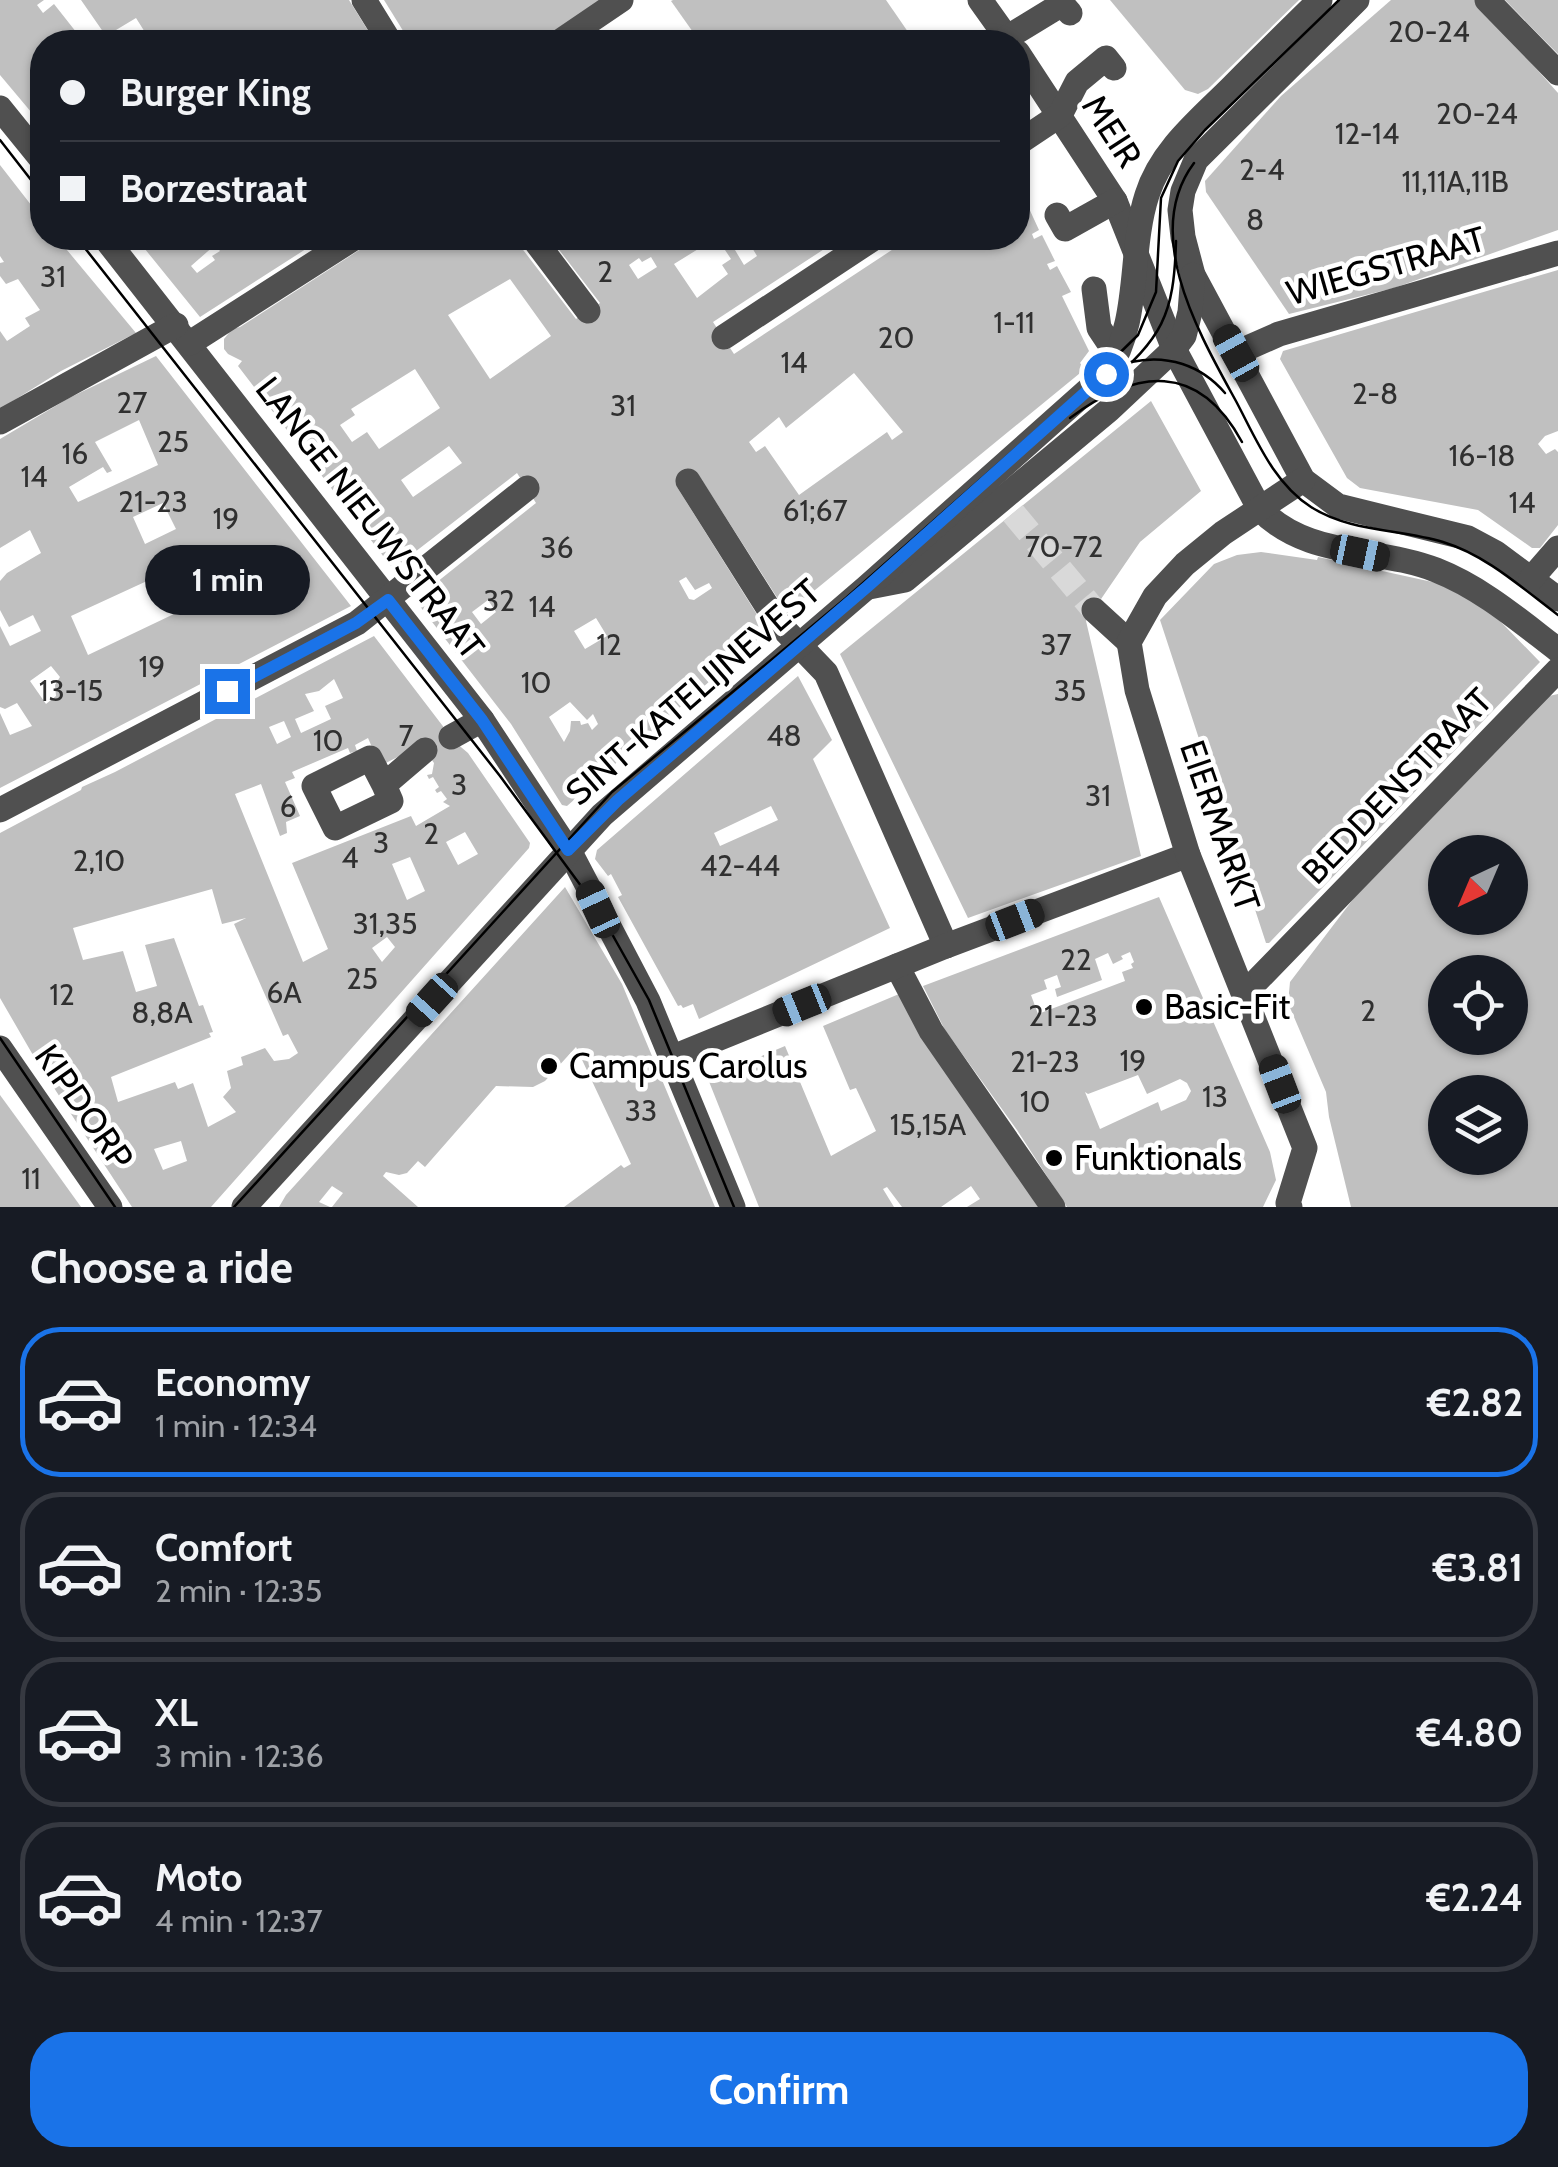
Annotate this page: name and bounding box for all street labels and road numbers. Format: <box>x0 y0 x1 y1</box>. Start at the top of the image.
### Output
street label: MEIR <box>1073 86 1152 175</box>
street label: WIEGSTRAAT <box>1282 217 1490 314</box>
street label: LANGE NIEUWSTRAAT <box>247 368 494 668</box>
street label: SINT-KATELIJNEVEST <box>557 569 829 814</box>
street label: BEDDENSTRAAT <box>1293 679 1501 892</box>
street label: EIERMARKT <box>1171 735 1270 917</box>
street label: KIPDORP <box>26 1036 143 1177</box>

